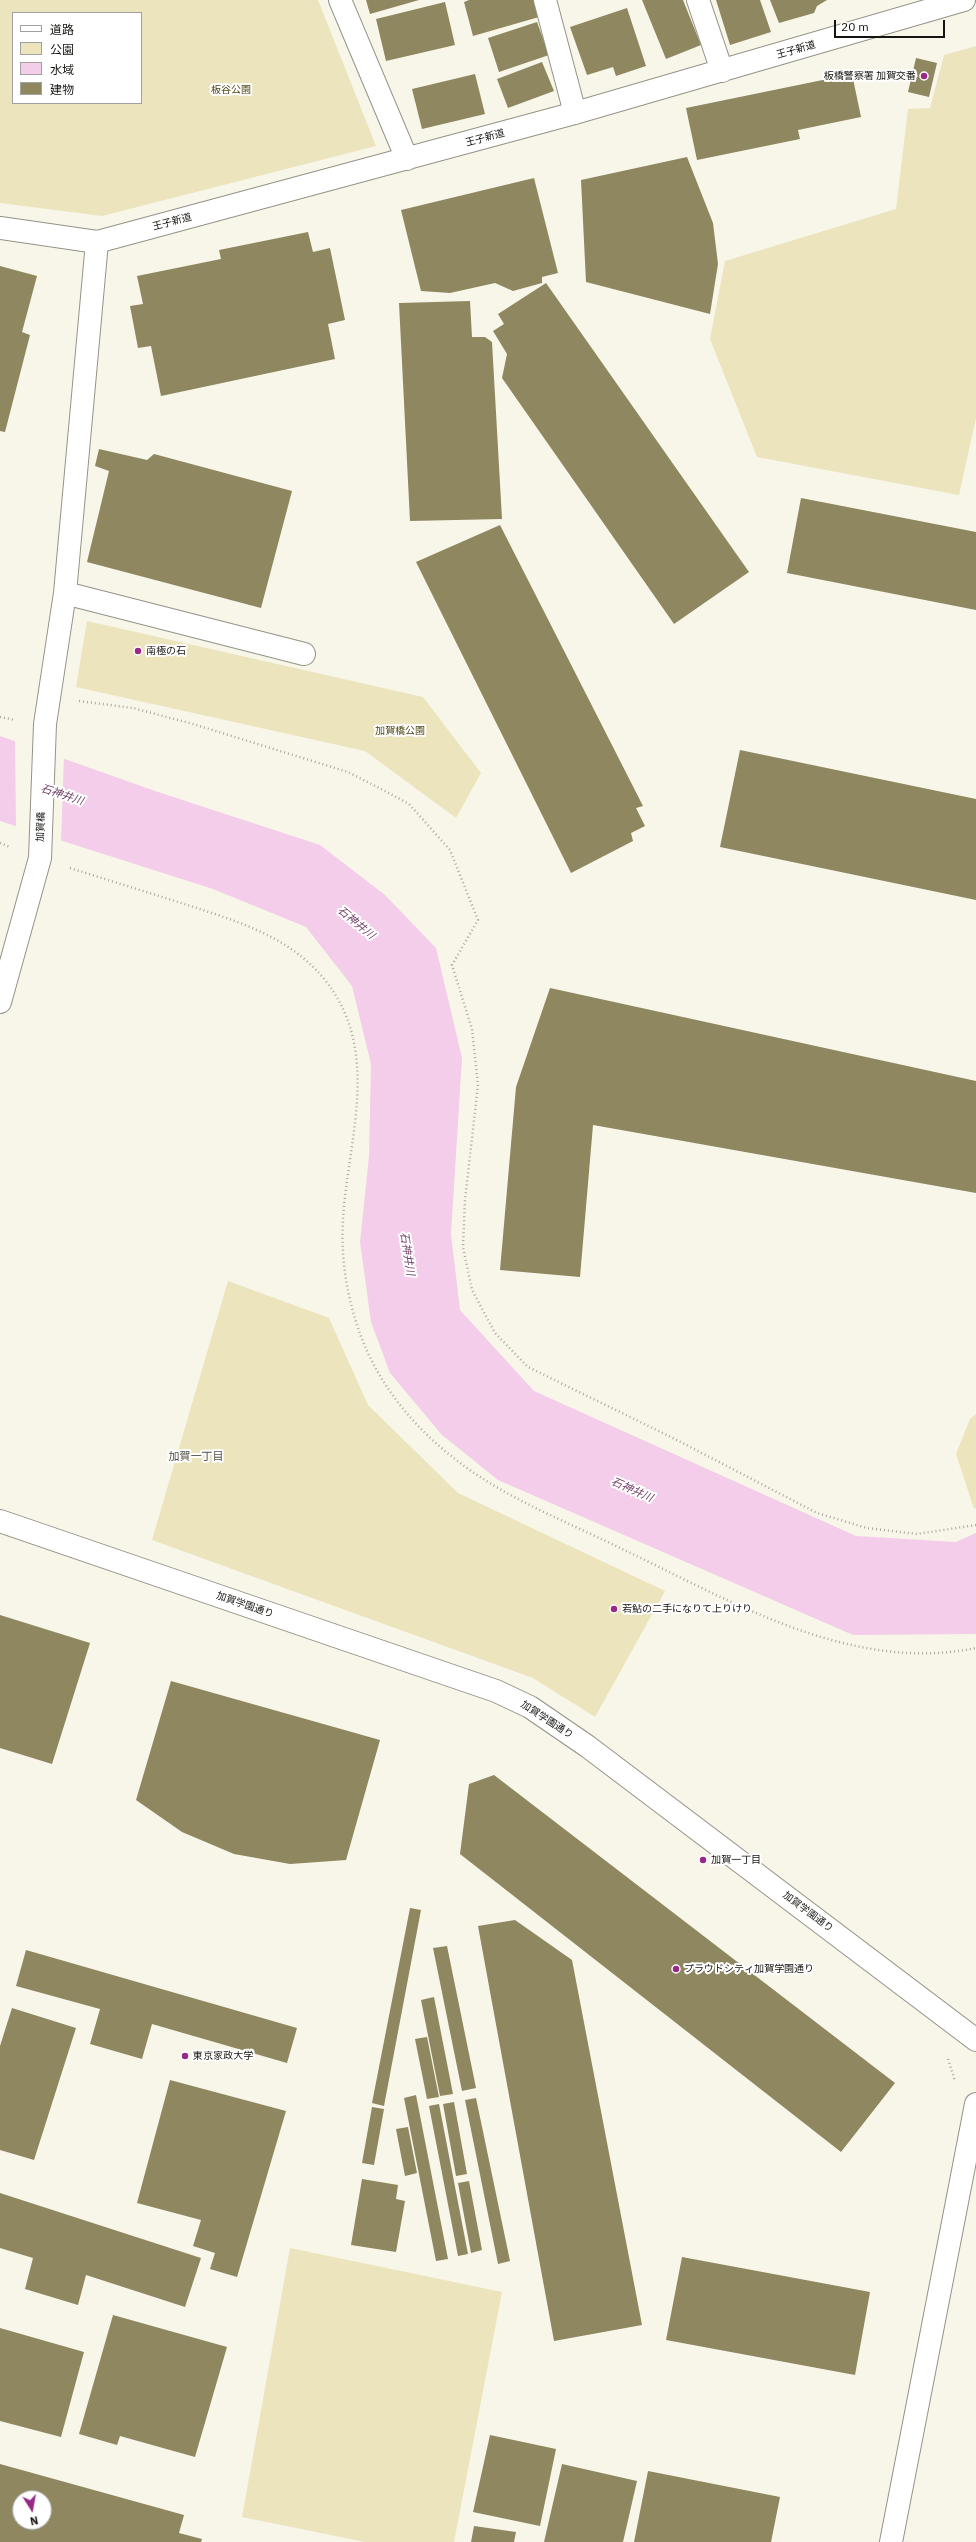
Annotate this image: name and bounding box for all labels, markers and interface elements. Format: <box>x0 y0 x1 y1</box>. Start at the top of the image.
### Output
legend <box>12 12 142 104</box>
scale bar <box>836 12 947 38</box>
text: 20 m <box>841 19 869 34</box>
text: 道路 <box>50 22 74 37</box>
street label: 王子新道 <box>775 39 817 61</box>
text: 公園 <box>50 42 74 57</box>
text: 水域 <box>50 62 74 77</box>
place label: 板橋警察署 加賀交番 <box>824 70 916 82</box>
marker: 板橋警察署 加賀交番 <box>919 71 929 81</box>
text: 建物 <box>50 82 74 97</box>
park label: 板谷公園 <box>211 84 251 96</box>
street label: 王子新道 <box>464 127 506 149</box>
street label: 王子新道 <box>151 211 193 233</box>
place label: 南極の石 <box>146 645 186 657</box>
marker: 南極の石 <box>133 646 143 656</box>
park label: 加賀橋公園 <box>375 725 425 737</box>
water label: 石神井川 <box>39 782 85 808</box>
street label: 加賀橋 <box>34 812 48 842</box>
water label: 石神井川 <box>335 904 377 942</box>
water label: 石神井川 <box>397 1231 417 1277</box>
district label: 加賀一丁目 <box>169 1450 223 1464</box>
water label: 石神井川 <box>609 1475 655 1505</box>
street label: 加賀学園通り <box>215 1590 275 1620</box>
place label: 若鮎の二手になりて上りけり <box>622 1603 752 1615</box>
marker: 若鮎の二手になりて上りけり <box>609 1604 619 1614</box>
street label: 加賀学園通り <box>519 1699 575 1741</box>
place label: 加賀一丁目 <box>711 1854 761 1866</box>
marker: 加賀一丁目 <box>698 1855 708 1865</box>
street label: 加賀学園通り <box>780 1889 836 1935</box>
place label: プラウドシティ加賀学園通り <box>684 1963 814 1975</box>
marker: プラウドシティ加賀学園通り <box>671 1964 681 1974</box>
place label: 東京家政大学 <box>193 2050 253 2062</box>
marker: 東京家政大学 <box>180 2051 190 2061</box>
north arrow <box>12 2490 52 2530</box>
text: N <box>29 2513 39 2528</box>

